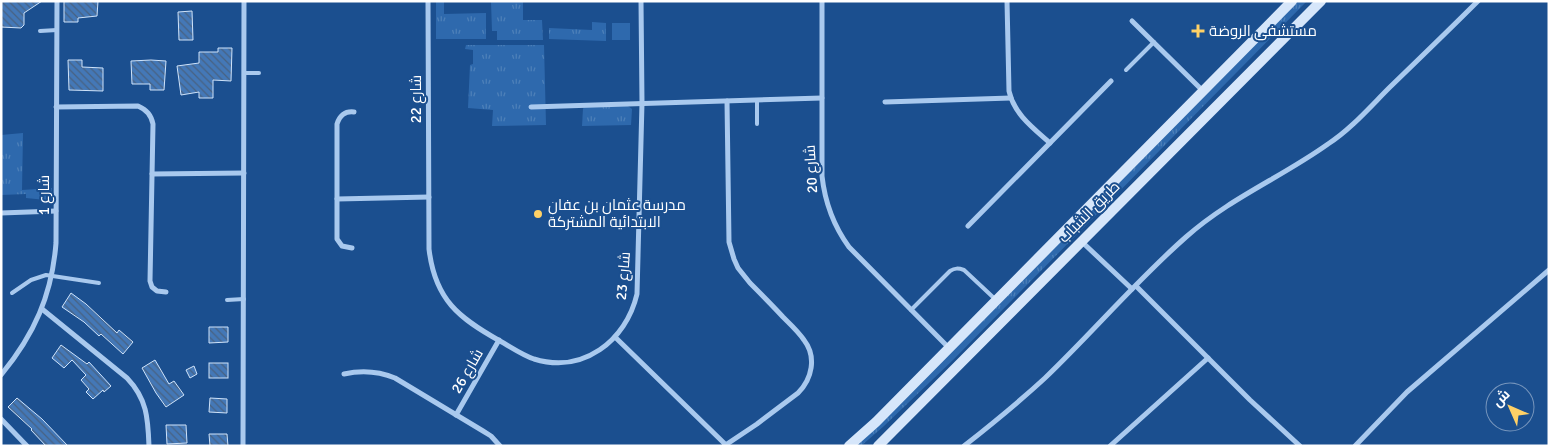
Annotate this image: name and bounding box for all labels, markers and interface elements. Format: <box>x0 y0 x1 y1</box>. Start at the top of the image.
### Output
place label: مستشفى الروضة <box>1209 22 1317 41</box>
marker: مستشفى الروضة <box>1191 24 1205 38</box>
street label: شارع 22 <box>407 75 427 123</box>
street label: شارع 20 <box>801 144 823 194</box>
street label: شارع 1 <box>35 175 55 215</box>
street label: طريق الشباب <box>1055 178 1124 247</box>
place label: مدرسة عثمان بن عفان الابتدائية المشتركة <box>548 196 686 231</box>
marker: مدرسة عثمان بن عفان الابتدائية المشتركة <box>532 208 544 220</box>
street label: شارع 23 <box>612 251 636 301</box>
street label: شارع 26 <box>447 345 489 398</box>
north arrow <box>1485 382 1535 432</box>
text: ش <box>1489 386 1514 411</box>

